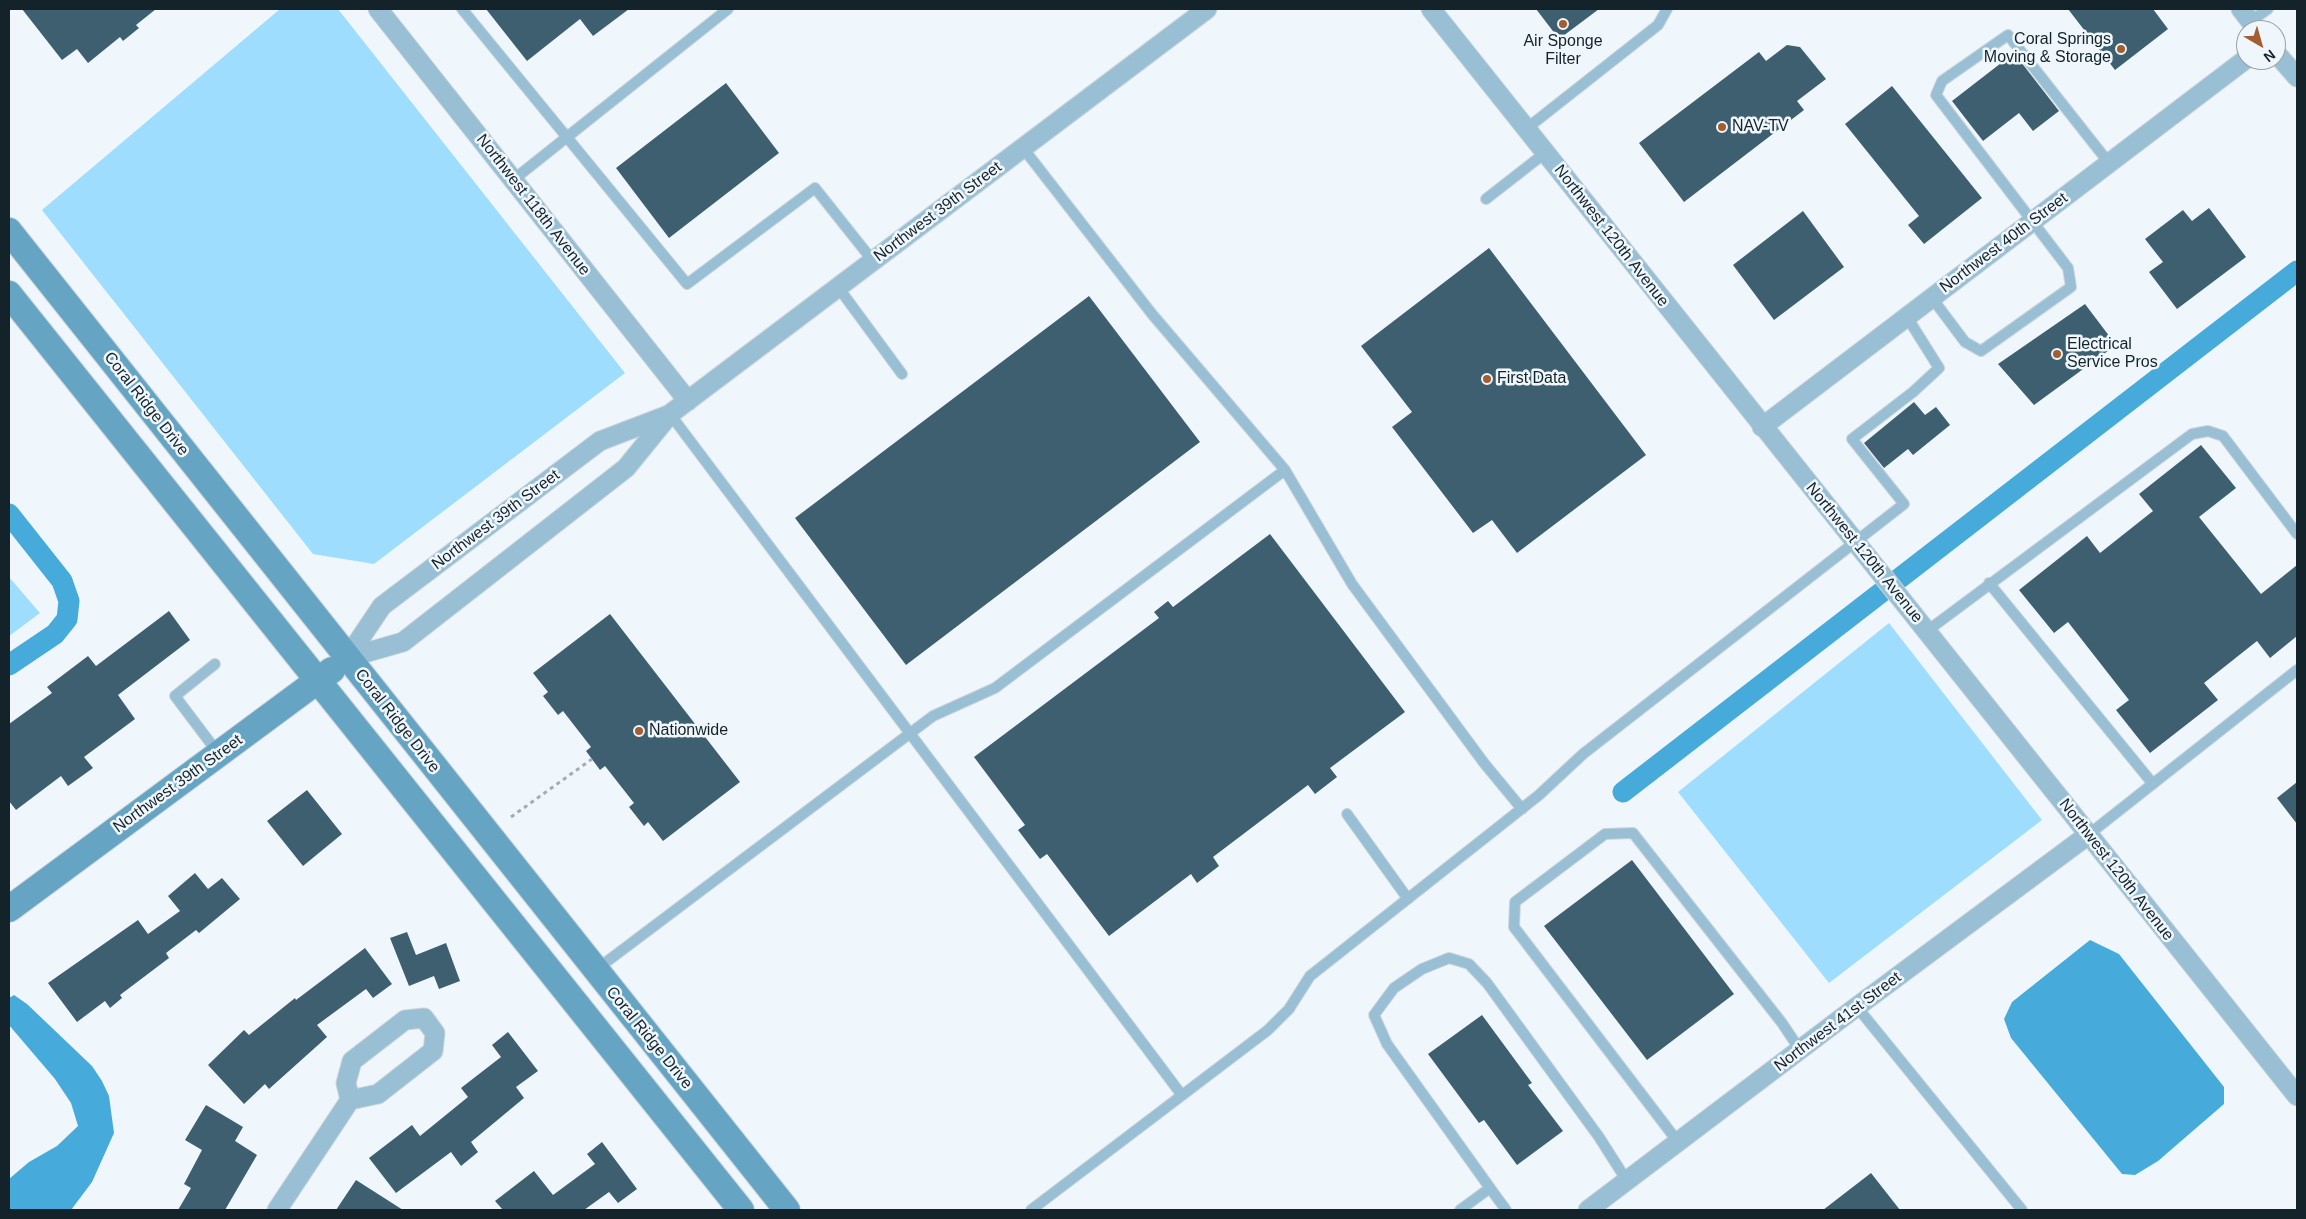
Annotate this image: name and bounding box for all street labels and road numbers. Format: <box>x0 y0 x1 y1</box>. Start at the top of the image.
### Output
street label: Northwest 118th Avenue <box>472 131 594 279</box>
street label: Northwest 39th Street <box>870 158 1006 266</box>
street label: Northwest 120th Avenue <box>1550 161 1672 311</box>
street label: Northwest 40th Street <box>1936 189 2072 297</box>
street label: Coral Ridge Drive <box>100 348 192 460</box>
street label: Northwest 39th Street <box>428 466 564 574</box>
street label: Northwest 120th Avenue <box>1801 479 1927 627</box>
street label: Coral Ridge Drive <box>351 665 443 777</box>
street label: Northwest 39th Street <box>110 731 246 837</box>
street label: Northwest 120th Avenue <box>2055 795 2177 945</box>
street label: Northwest 41st Street <box>1771 968 1905 1076</box>
street label: Coral Ridge Drive <box>602 983 696 1093</box>

